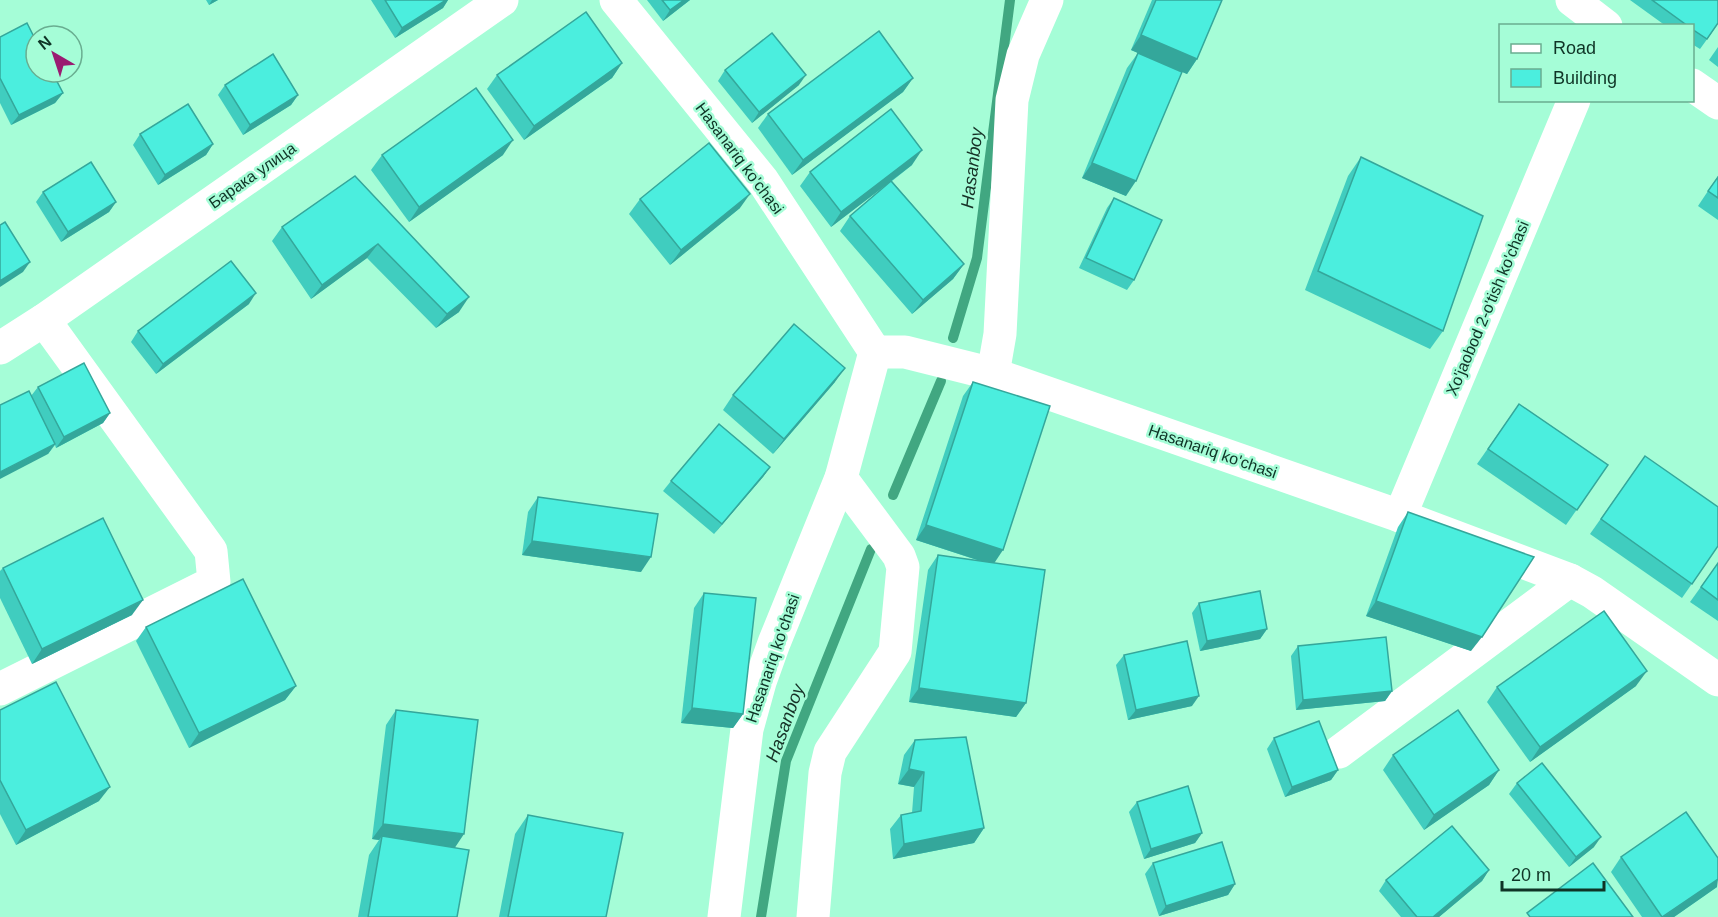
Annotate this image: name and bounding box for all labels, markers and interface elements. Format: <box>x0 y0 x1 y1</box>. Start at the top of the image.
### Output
north arrow <box>24 24 84 84</box>
legend <box>1499 24 1694 102</box>
text: N <box>35 32 55 53</box>
text: Road <box>1553 38 1596 58</box>
text: Building <box>1553 68 1617 88</box>
street label: Hasanariq ko'chasi <box>692 99 787 217</box>
water label: Hasanboy <box>957 126 987 209</box>
street label: Барака улица <box>206 139 299 212</box>
street label: Xo'jaobod 2-o'tish ko'chasi <box>1443 218 1532 398</box>
street label: Hasanariq ko'chasi <box>1146 422 1279 481</box>
street label: Hasanariq ko'chasi <box>743 592 802 725</box>
water label: Hasanboy <box>762 681 809 765</box>
scale bar <box>1502 854 1604 892</box>
text: 20 m <box>1511 865 1551 885</box>

